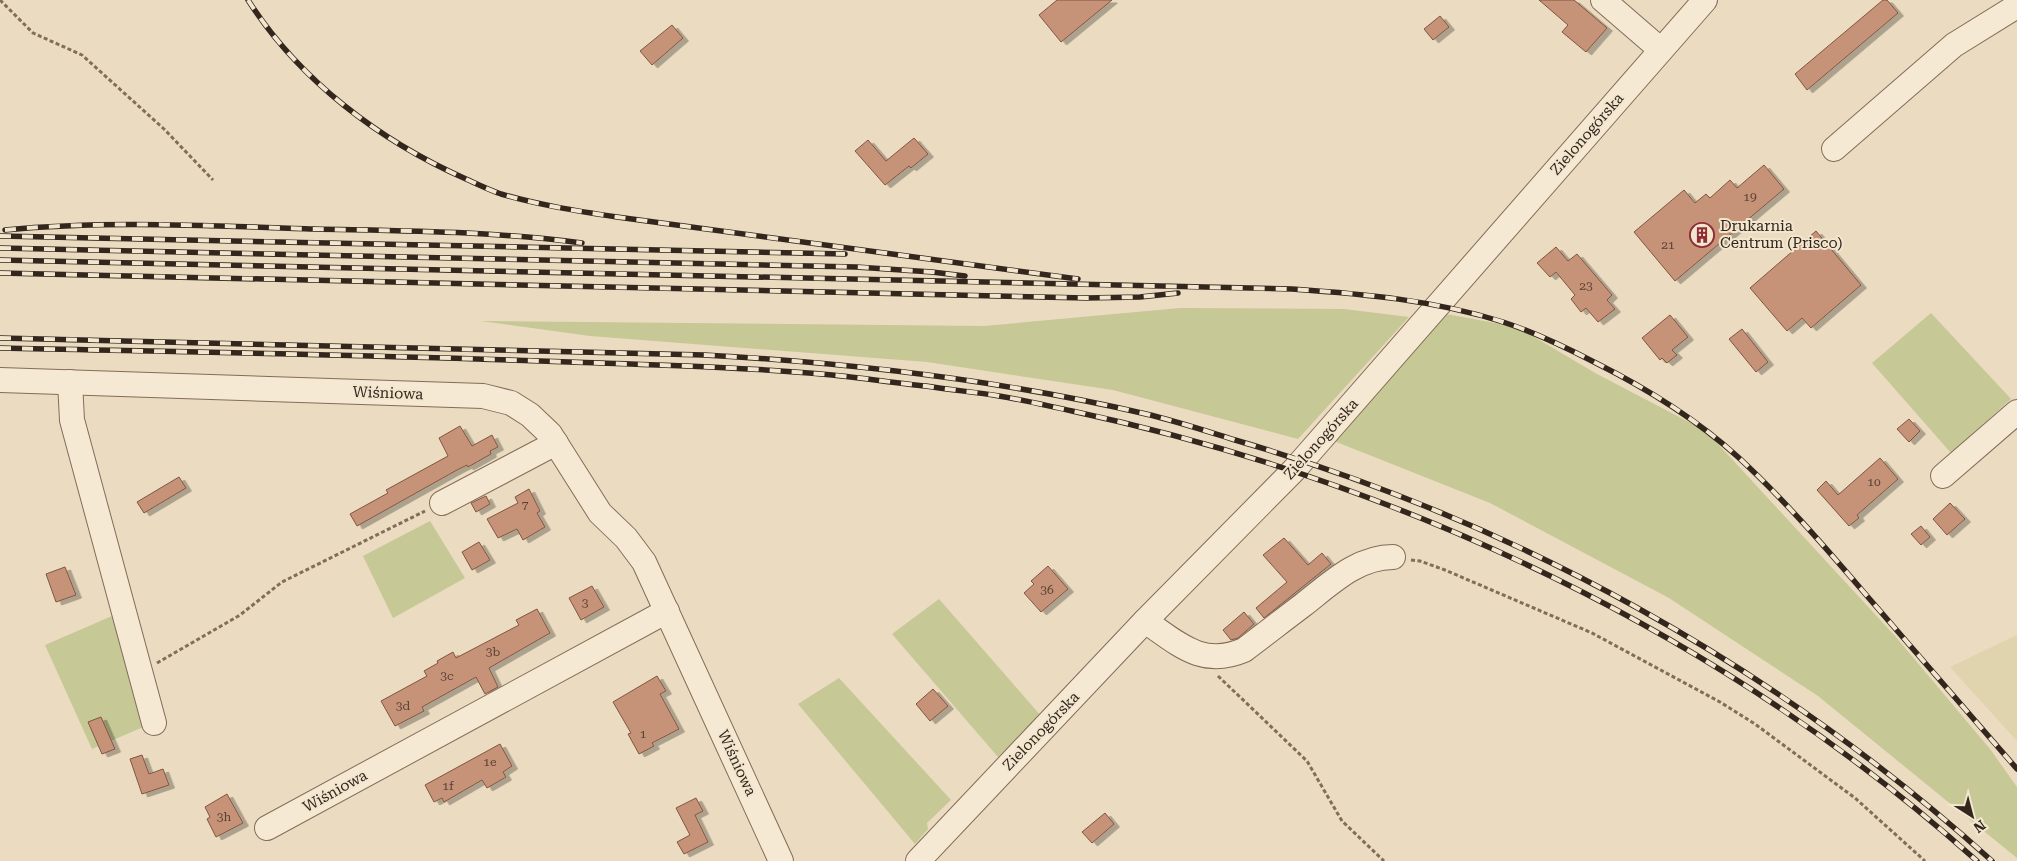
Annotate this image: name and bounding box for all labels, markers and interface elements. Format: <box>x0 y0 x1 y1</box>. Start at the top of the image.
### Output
street label: Zielonogórska <box>1547 89 1627 179</box>
house number: 19 <box>1743 190 1757 204</box>
place label: Drukarnia Centrum (Prisco) <box>1720 217 1843 252</box>
building icon: Drukarnia Centrum (Prisco) <box>1689 222 1715 248</box>
house number: 21 <box>1661 238 1675 252</box>
house number: 23 <box>1579 279 1593 293</box>
street label: Wiśniowa <box>352 383 424 403</box>
street label: Zielonogórska <box>1280 395 1362 483</box>
house number: 10 <box>1867 475 1881 489</box>
house number: 7 <box>522 498 529 512</box>
house number: 36 <box>1040 583 1054 597</box>
house number: 3 <box>582 596 589 610</box>
house number: 3b <box>486 645 500 659</box>
house number: 3c <box>440 669 454 683</box>
street label: Zielonogórska <box>999 688 1083 774</box>
house number: 3d <box>396 699 411 713</box>
house number: 1 <box>640 727 647 741</box>
street label: Wiśniowa <box>714 727 760 799</box>
house number: 1e <box>483 755 497 769</box>
street label: Wiśniowa <box>300 766 370 816</box>
house number: 1f <box>442 779 454 793</box>
north arrow <box>1947 791 1997 841</box>
house number: 3h <box>217 810 231 824</box>
text: N <box>1970 817 1989 836</box>

